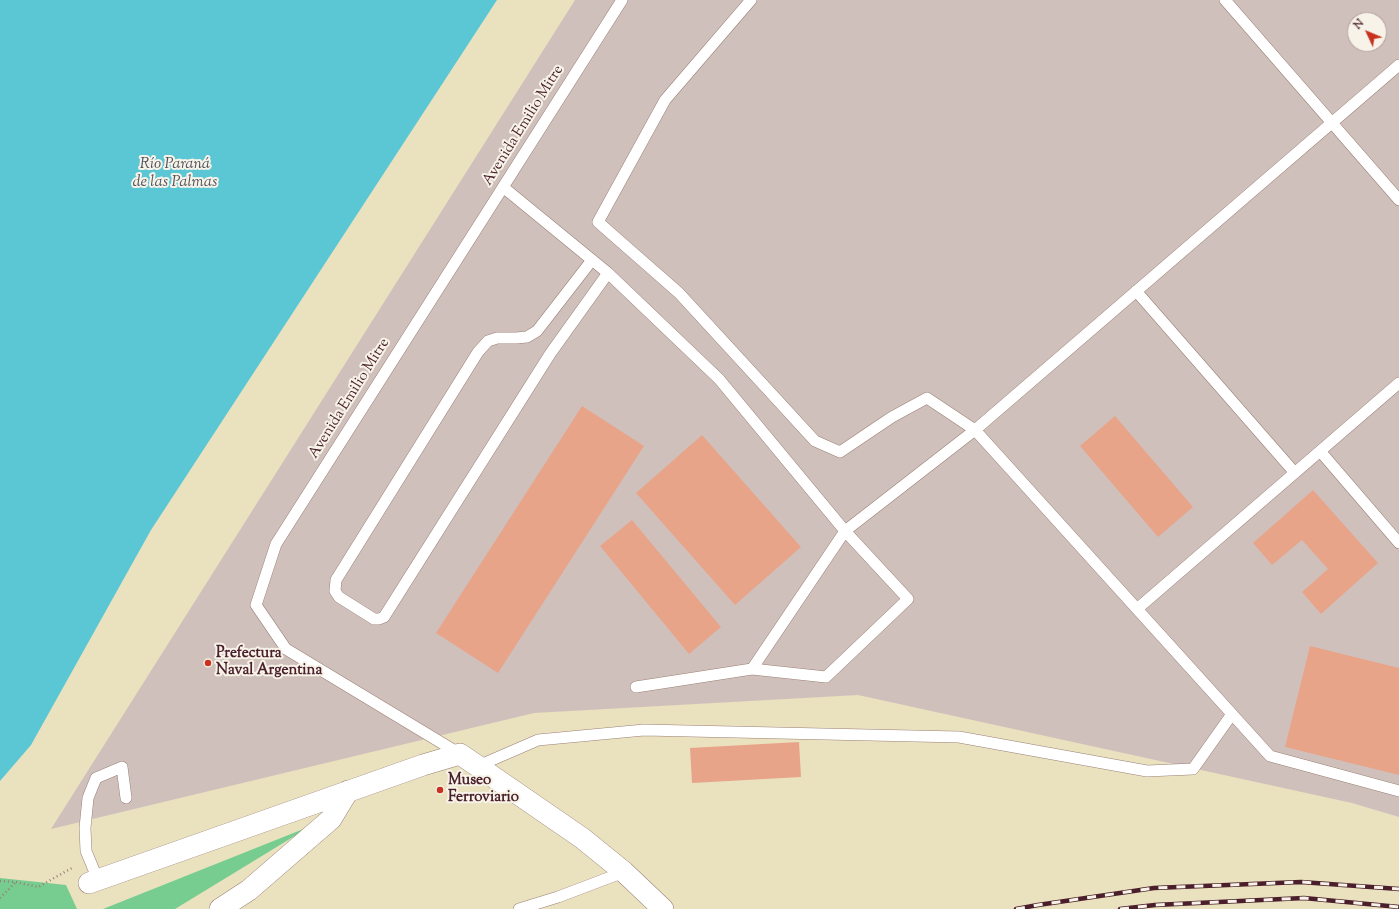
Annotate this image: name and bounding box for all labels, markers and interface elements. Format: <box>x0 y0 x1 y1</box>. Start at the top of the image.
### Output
north arrow <box>1347 12 1387 52</box>
text: N <box>1350 16 1368 33</box>
street label: Avenida Emilio Mitre <box>480 62 568 190</box>
water label: Río Paraná de las Palmas <box>133 155 217 193</box>
street label: Avenida Emilio Mitre <box>306 335 394 463</box>
place label: Prefectura Naval Argentina <box>216 645 322 680</box>
marker: Prefectura Naval Argentina <box>203 658 213 668</box>
place label: Museo Ferroviario <box>448 772 519 807</box>
marker: Museo Ferroviario <box>435 785 445 795</box>

